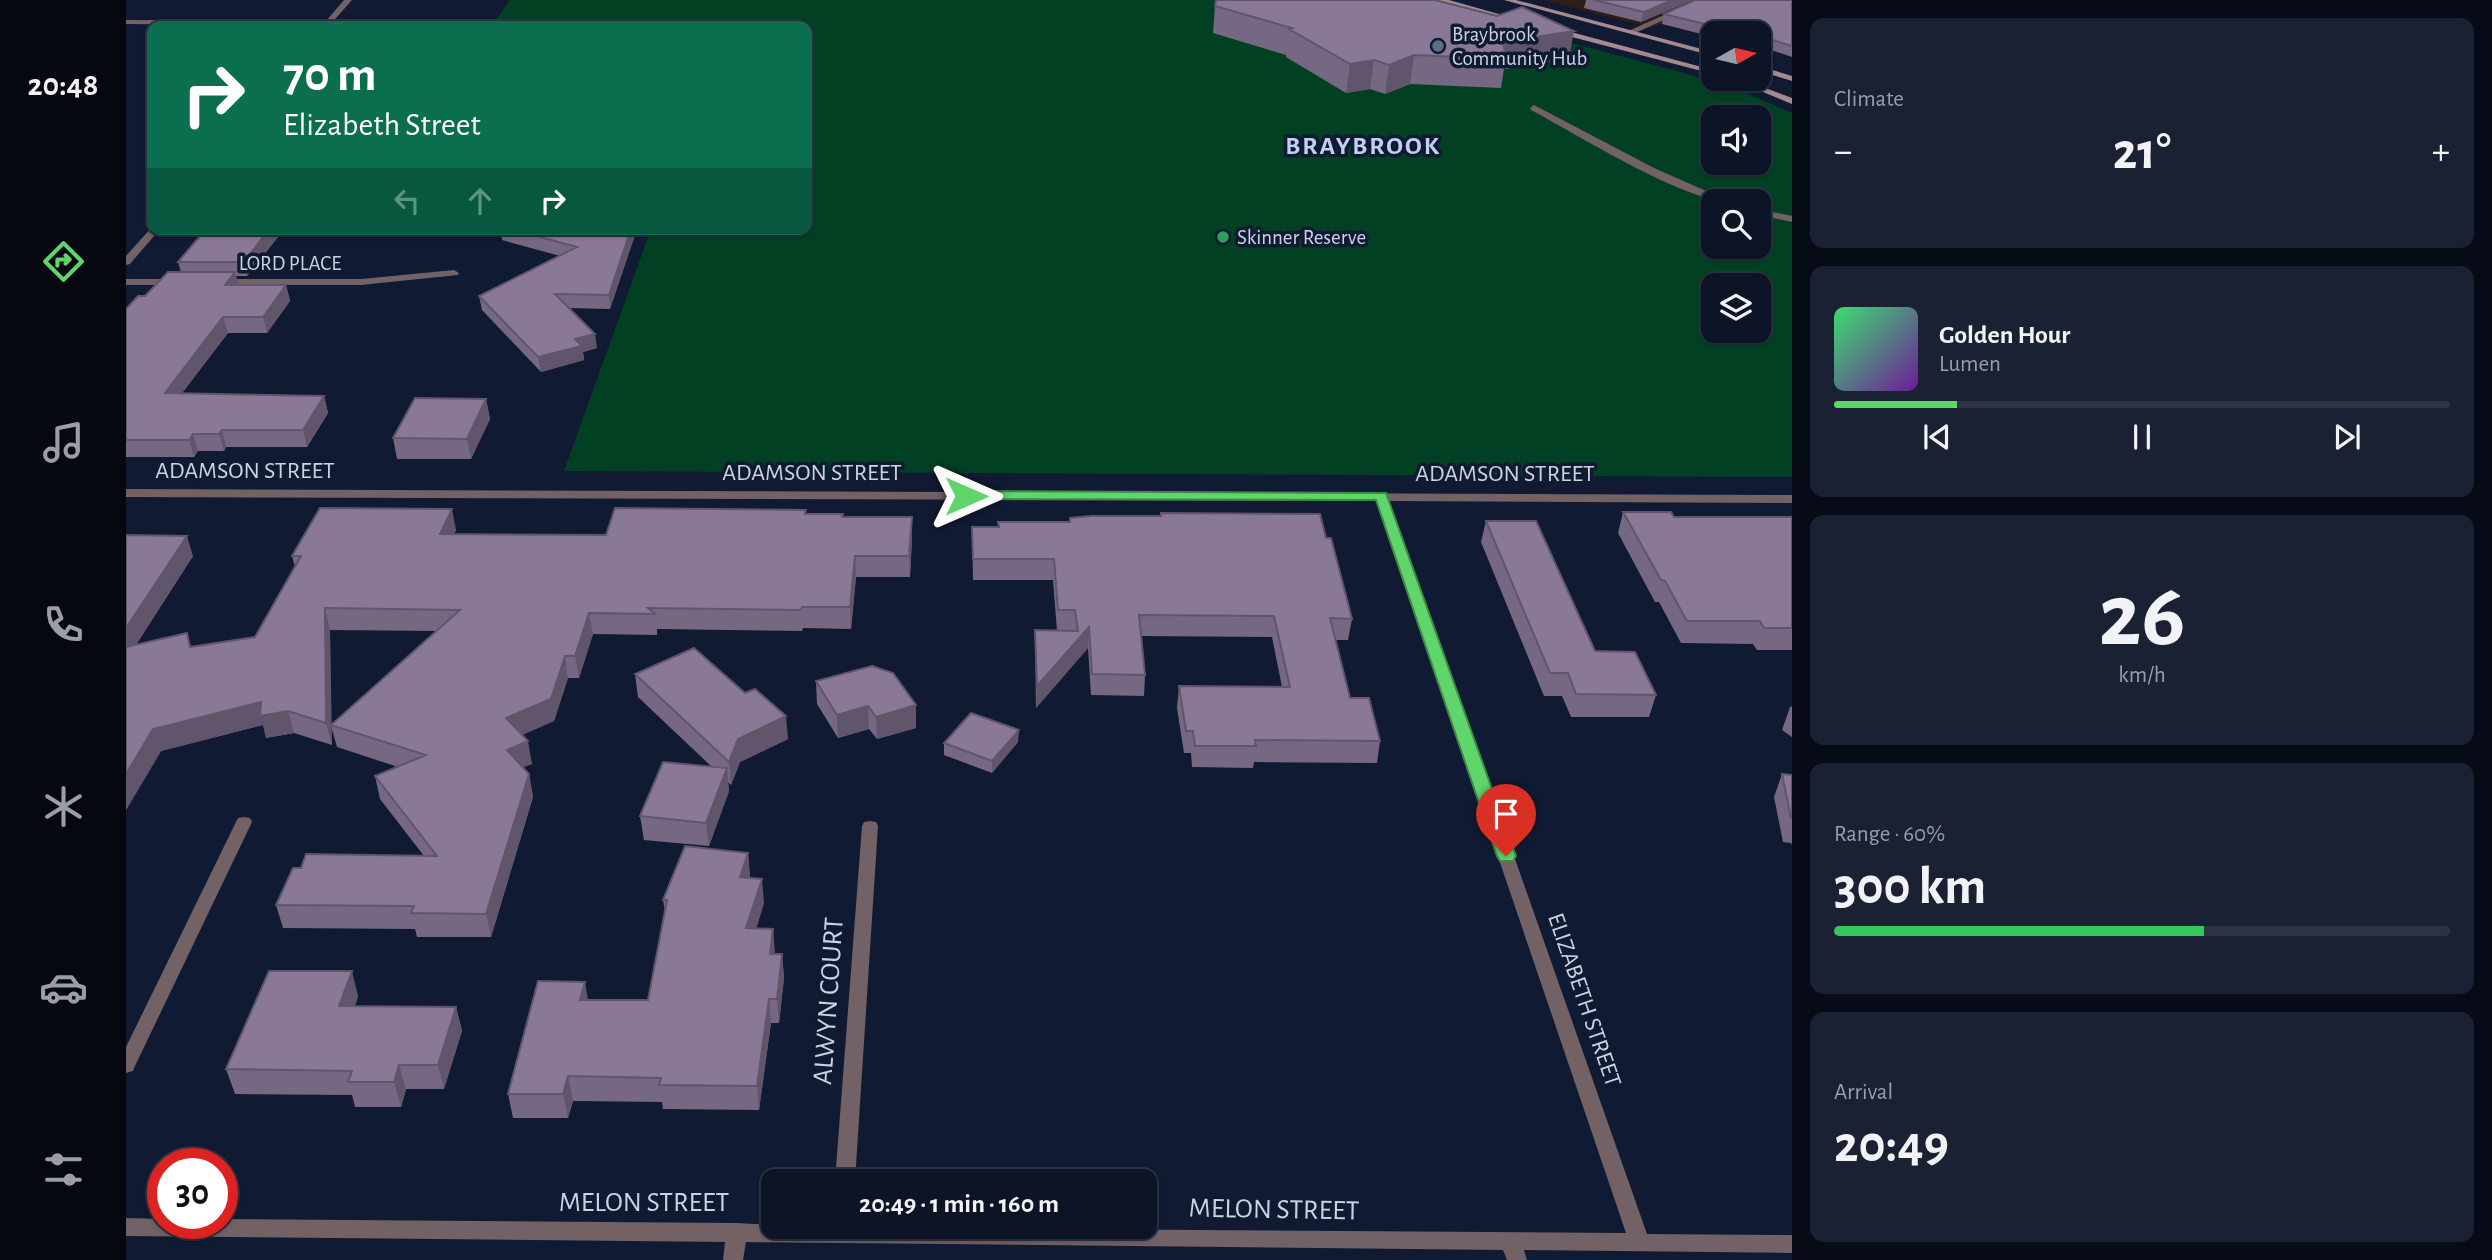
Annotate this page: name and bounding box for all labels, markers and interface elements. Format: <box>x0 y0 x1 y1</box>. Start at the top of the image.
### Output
north arrow <box>1701 21 1771 91</box>
map controls <box>1701 21 1771 343</box>
place label: Braybrook Community Hub <box>1452 24 1587 69</box>
marker: Braybrook Community Hub <box>1430 38 1446 54</box>
icon: right <box>168 49 259 140</box>
text: 70 m <box>283 51 377 100</box>
text: 20:48 <box>28 69 98 101</box>
text: Climate <box>1834 88 1904 111</box>
button: sound <box>1701 105 1771 175</box>
text: Elizabeth Street <box>283 109 481 141</box>
text: 21° <box>2113 126 2171 178</box>
district label: BRAYBROOK <box>1285 133 1441 159</box>
text: − <box>1834 133 1852 171</box>
text: + <box>2432 133 2450 171</box>
icon: left <box>388 182 426 220</box>
icon: ahead <box>461 182 499 220</box>
icon: right <box>534 182 572 220</box>
button: search <box>1701 189 1771 259</box>
place label: Skinner Reserve <box>1237 227 1366 248</box>
marker: Skinner Reserve <box>1215 229 1231 245</box>
icon: directions <box>39 237 88 286</box>
street label: LORD PLACE <box>239 253 341 274</box>
button: layers <box>1701 273 1771 343</box>
text: Golden Hour <box>1939 322 2070 348</box>
text: Lumen <box>1939 353 2001 376</box>
icon: music <box>39 418 88 467</box>
icon: previous <box>1918 418 1956 456</box>
icon: pause <box>2123 418 2161 456</box>
icon: next <box>2328 418 2366 456</box>
street label: ADAMSON STREET <box>155 459 335 483</box>
position arrow <box>929 459 1003 533</box>
street label: ADAMSON STREET <box>722 461 902 485</box>
street label: ADAMSON STREET <box>1415 462 1595 486</box>
text: 26 <box>2099 571 2185 662</box>
icon: phone <box>39 600 88 649</box>
text: km/h <box>2118 664 2166 687</box>
icon: climate <box>39 782 88 831</box>
pin <box>1476 784 1536 856</box>
icon: arrive <box>1487 795 1525 833</box>
text: Range · 60% <box>1834 823 1945 846</box>
text: 300 km <box>1834 861 1986 913</box>
street label: ELIZABETH STREET <box>1543 910 1625 1090</box>
street label: ALWYN COURT <box>809 916 849 1086</box>
icon: car <box>39 963 88 1012</box>
text: Arrival <box>1834 1081 1893 1104</box>
text: 20:49 <box>1834 1119 1949 1171</box>
icon: filters <box>39 1145 88 1194</box>
speed limit sign: 30 <box>147 1148 238 1239</box>
street label: MELON STREET <box>559 1189 730 1217</box>
text: 20:49 · 1 min · 160 m <box>859 1191 1059 1217</box>
street label: MELON STREET <box>1189 1195 1360 1225</box>

